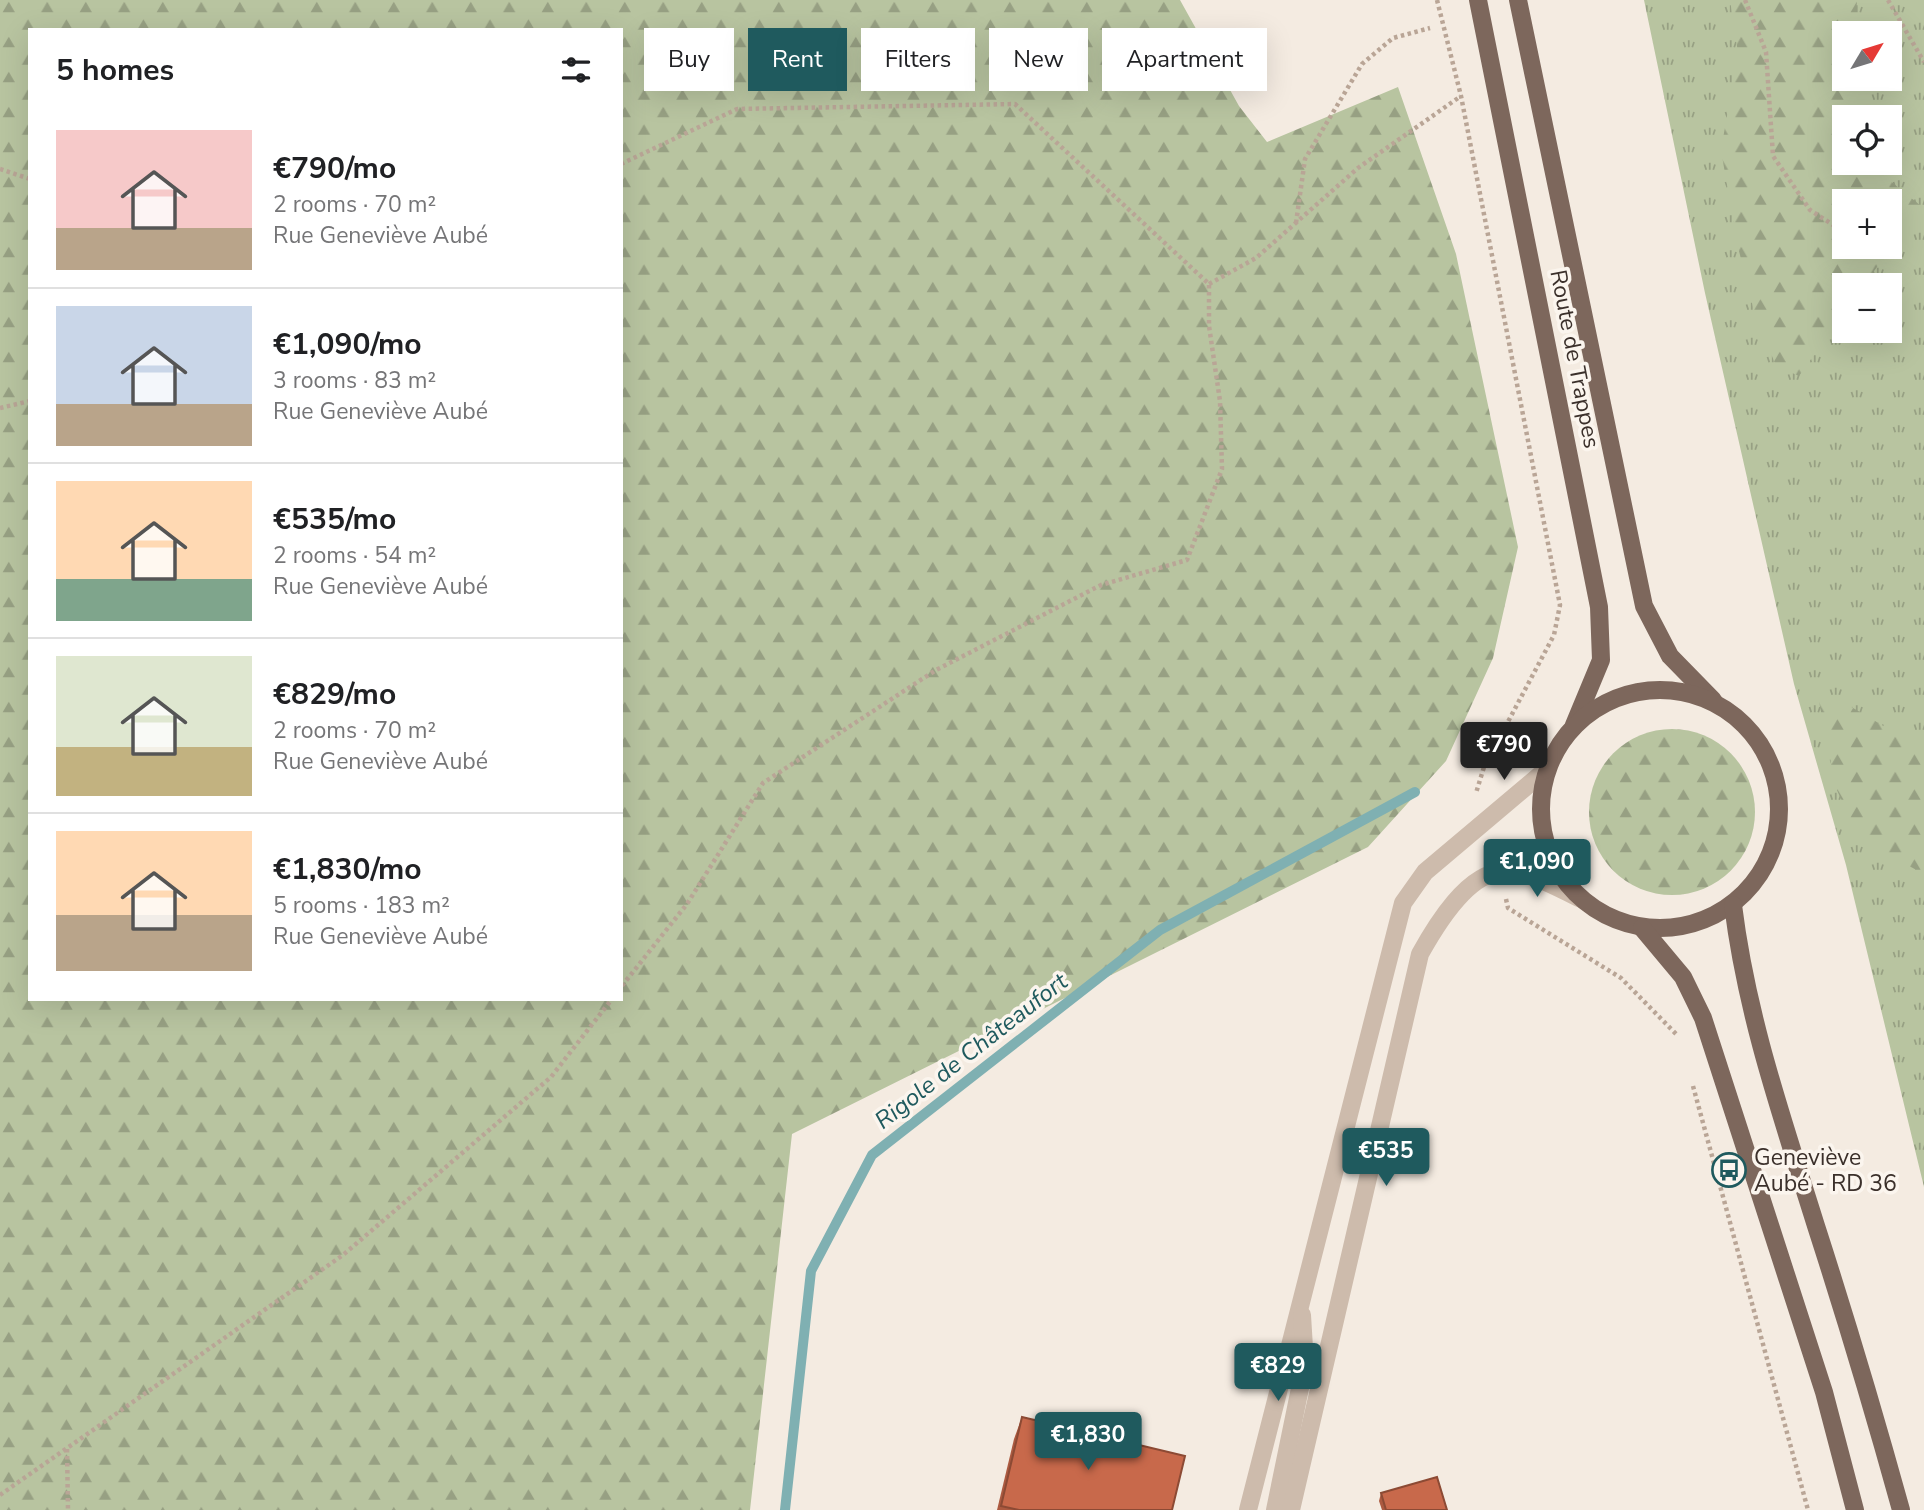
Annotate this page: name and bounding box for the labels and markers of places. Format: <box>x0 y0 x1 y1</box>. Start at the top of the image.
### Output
pin: €790 <box>1463 722 1545 782</box>
pin: €1,090 <box>1480 839 1594 899</box>
pin: €535 <box>1345 1128 1427 1188</box>
place label: Geneviève Aubé - RD 36 <box>1754 1142 1897 1199</box>
bus stop icon: Geneviève Aubé - RD 36 <box>1710 1151 1748 1189</box>
pin: €829 <box>1237 1344 1319 1403</box>
pin: €1,830 <box>1031 1412 1145 1472</box>

